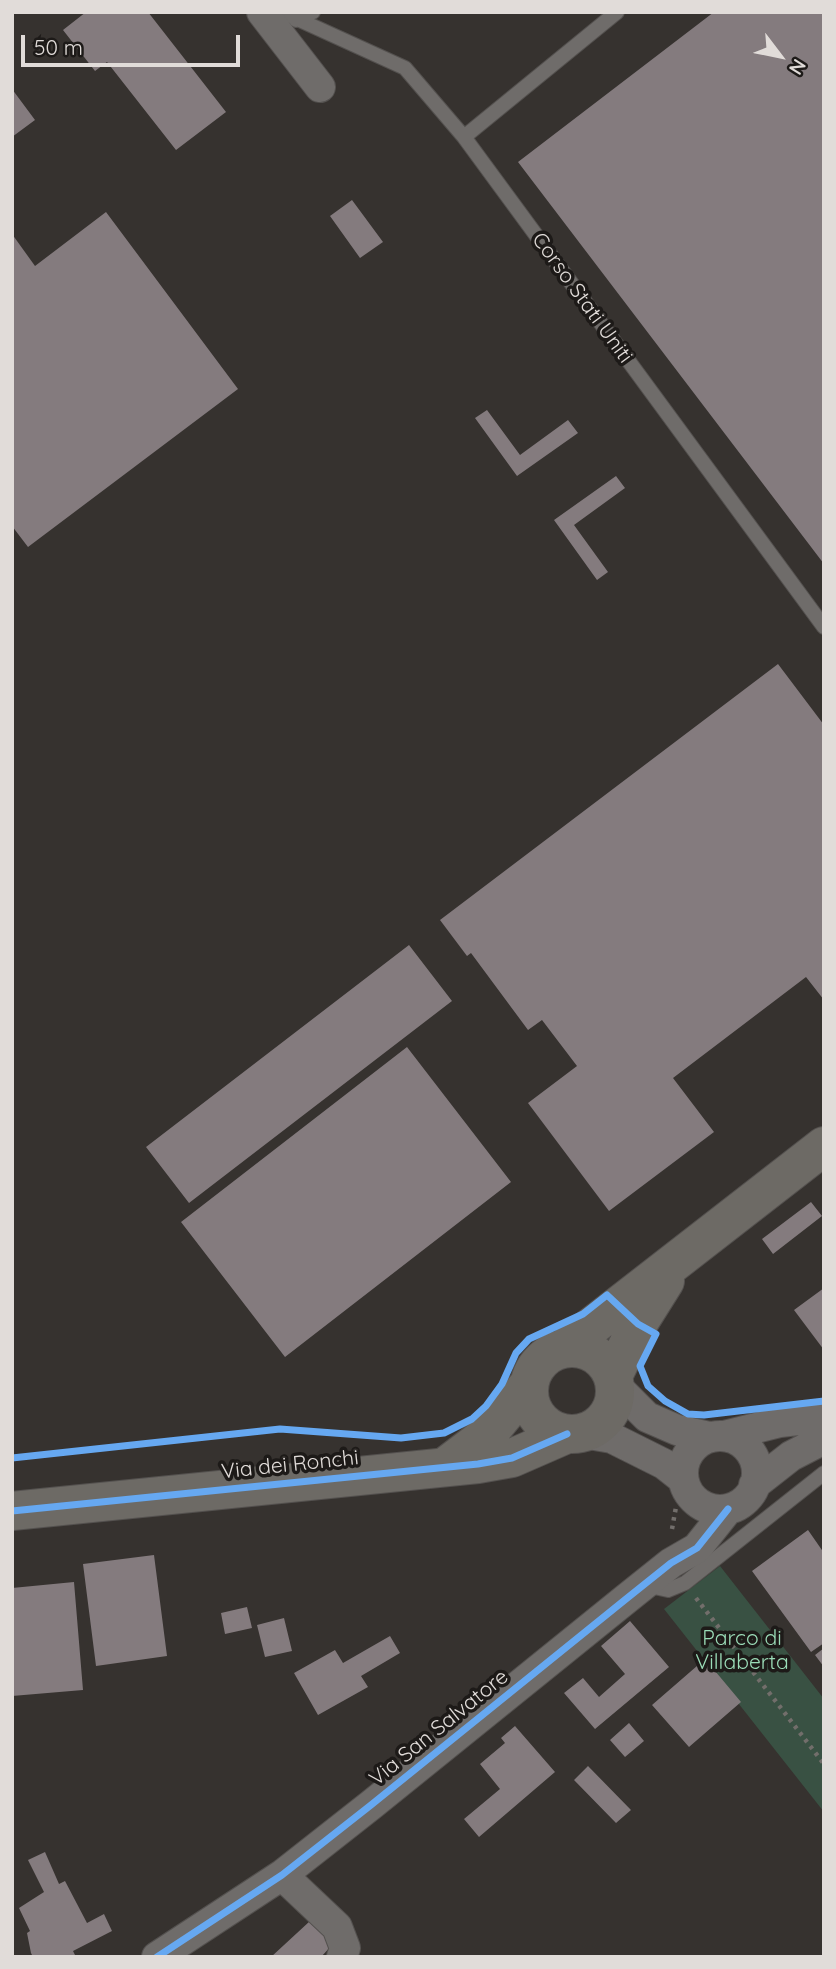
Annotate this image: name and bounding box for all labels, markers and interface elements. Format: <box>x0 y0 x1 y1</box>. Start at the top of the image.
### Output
scale bar <box>24 21 243 65</box>
north arrow <box>745 21 815 91</box>
text: 50 m <box>34 34 83 60</box>
text: N <box>784 55 812 79</box>
street label: Corso Stati Uniti <box>526 228 638 368</box>
street label: Via dei Ronchi <box>220 1445 360 1485</box>
park label: Parco di Villaberta <box>695 1626 789 1676</box>
street label: Via San Salvatore <box>365 1664 513 1792</box>

